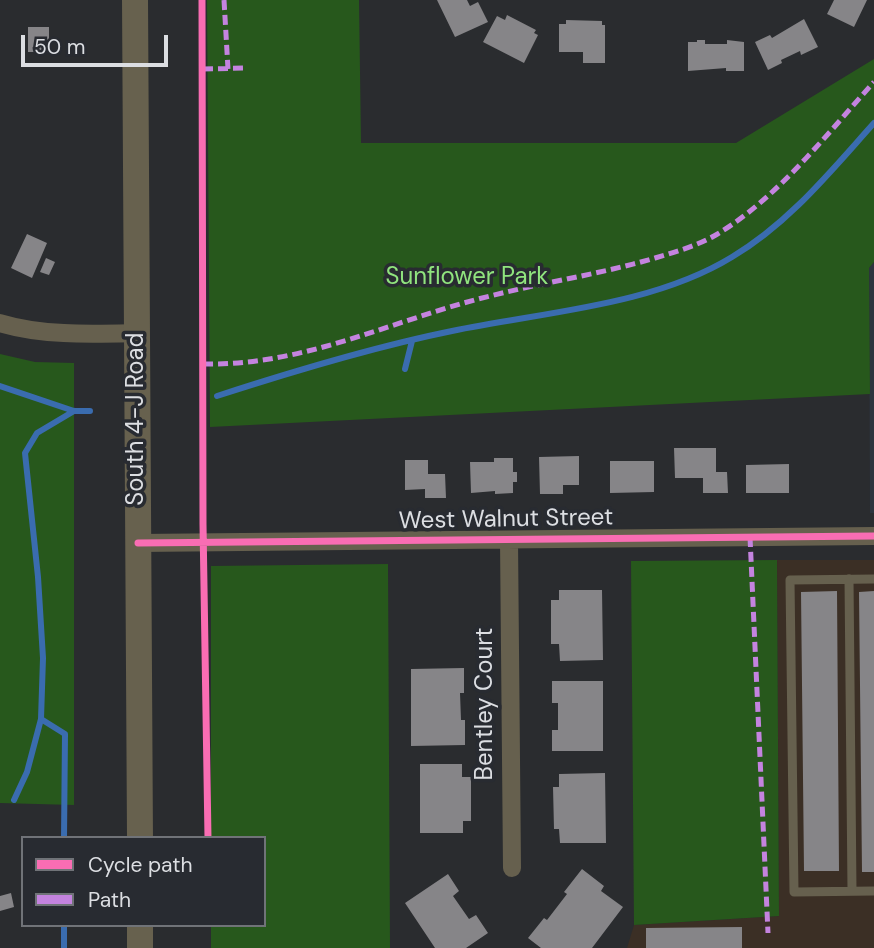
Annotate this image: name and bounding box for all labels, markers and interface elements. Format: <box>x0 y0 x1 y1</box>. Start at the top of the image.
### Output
scale bar <box>24 21 172 65</box>
text: 50 m <box>34 33 85 61</box>
park label: Sunflower Park <box>386 264 548 292</box>
street label: South 4-J Road <box>123 332 151 506</box>
street label: West Walnut Street <box>398 504 614 536</box>
street label: Bentley Court <box>472 628 500 780</box>
legend <box>21 836 266 927</box>
text: Cycle path <box>88 851 193 879</box>
text: Path <box>88 886 131 914</box>

